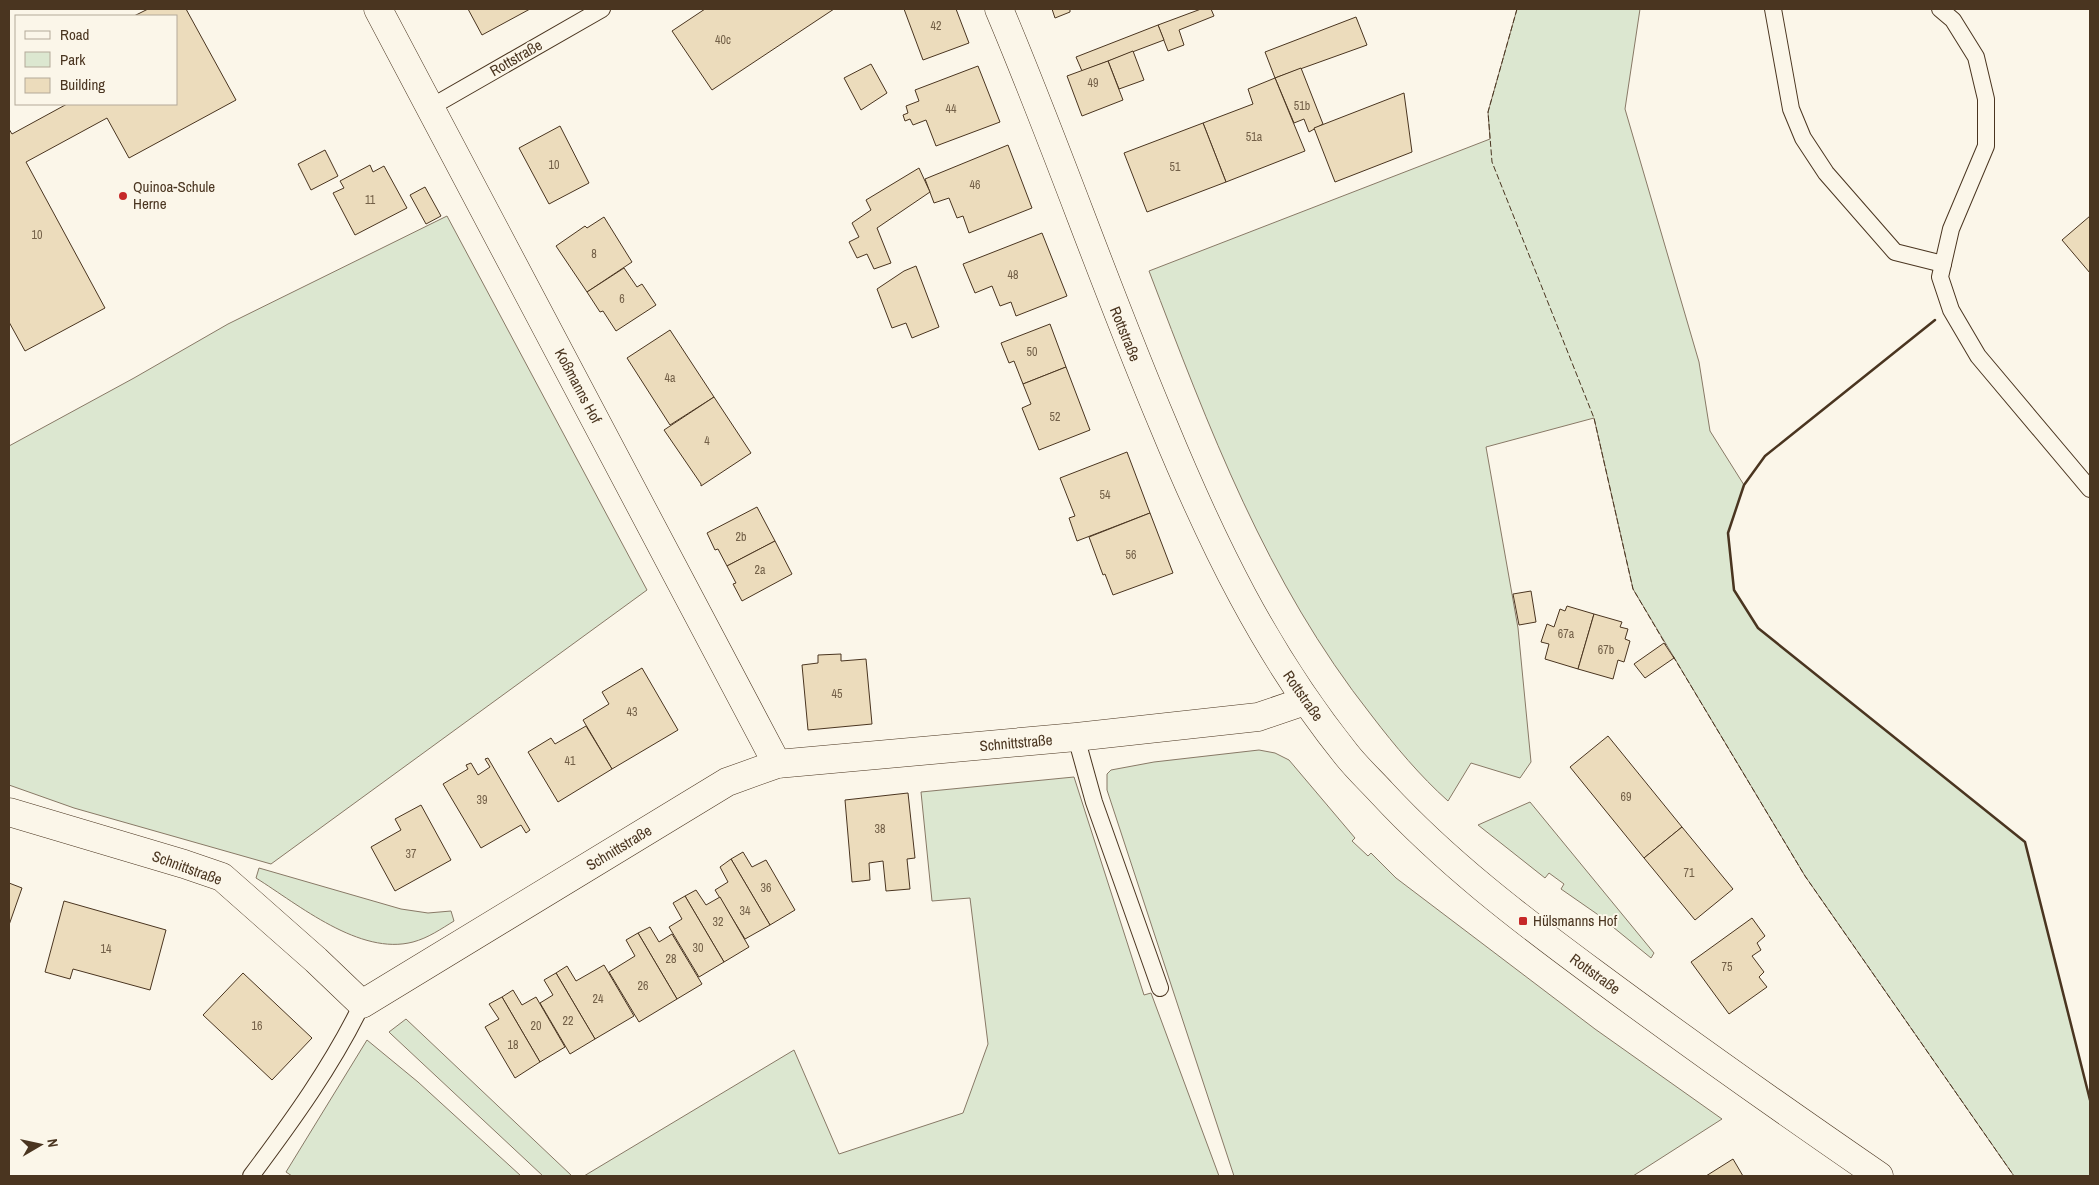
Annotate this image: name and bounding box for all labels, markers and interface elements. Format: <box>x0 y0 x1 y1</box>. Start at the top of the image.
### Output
legend <box>15 15 178 105</box>
house number: 42 <box>931 18 941 34</box>
text: Road <box>60 24 89 45</box>
house number: 40c <box>715 32 731 48</box>
street label: Rottstraße <box>486 34 546 81</box>
text: Park <box>60 49 86 70</box>
text: Building <box>60 74 105 95</box>
house number: 49 <box>1088 75 1098 91</box>
house number: 51b <box>1294 98 1310 114</box>
house number: 44 <box>946 101 957 117</box>
house number: 51a <box>1246 129 1263 145</box>
house number: 10 <box>549 157 559 173</box>
house number: 51 <box>1170 159 1181 175</box>
place label: Quinoa-Schule Herne <box>133 176 215 214</box>
house number: 46 <box>970 177 980 193</box>
marker: Quinoa-Schule Herne <box>117 190 129 202</box>
house number: 11 <box>365 192 376 208</box>
house number: 10 <box>32 227 42 243</box>
house number: 8 <box>591 246 597 262</box>
house number: 48 <box>1008 267 1018 283</box>
house number: 6 <box>619 291 625 307</box>
street label: Rottstraße <box>1105 303 1146 365</box>
house number: 50 <box>1027 344 1037 360</box>
street label: Koßmanns Hof <box>550 345 607 427</box>
house number: 4a <box>665 370 676 386</box>
house number: 52 <box>1050 409 1060 425</box>
house number: 4 <box>704 433 710 449</box>
house number: 54 <box>1100 487 1111 503</box>
house number: 2b <box>736 529 746 545</box>
house number: 56 <box>1126 547 1136 563</box>
house number: 2a <box>755 562 766 578</box>
house number: 67a <box>1558 626 1575 642</box>
house number: 67b <box>1598 642 1614 658</box>
street label: Rottstraße <box>1278 666 1329 725</box>
house number: 45 <box>832 686 843 702</box>
house number: 43 <box>627 704 637 720</box>
street label: Schnittstraße <box>979 729 1053 756</box>
house number: 41 <box>565 753 576 769</box>
house number: 69 <box>1621 789 1631 805</box>
house number: 39 <box>477 792 487 808</box>
street label: Schnittstraße <box>582 820 656 875</box>
house number: 38 <box>875 821 885 837</box>
street label: Schnittstraße <box>149 845 225 890</box>
house number: 37 <box>406 846 417 862</box>
house number: 71 <box>1684 865 1695 881</box>
house number: 36 <box>761 880 771 896</box>
house number: 34 <box>740 903 751 919</box>
place label: Hülsmanns Hof <box>1533 910 1618 931</box>
house number: 32 <box>713 914 723 930</box>
marker: Hülsmanns Hof <box>1517 915 1529 927</box>
house number: 30 <box>693 940 703 956</box>
house number: 14 <box>101 941 112 957</box>
street label: Rottstraße <box>1566 948 1625 999</box>
house number: 28 <box>666 951 676 967</box>
house number: 75 <box>1722 959 1733 975</box>
house number: 26 <box>638 978 648 994</box>
house number: 24 <box>593 991 604 1007</box>
house number: 22 <box>563 1013 573 1029</box>
house number: 16 <box>252 1018 262 1034</box>
house number: 20 <box>531 1018 541 1034</box>
house number: 18 <box>508 1037 518 1053</box>
north arrow <box>15 1120 65 1170</box>
text: N <box>43 1137 62 1148</box>

